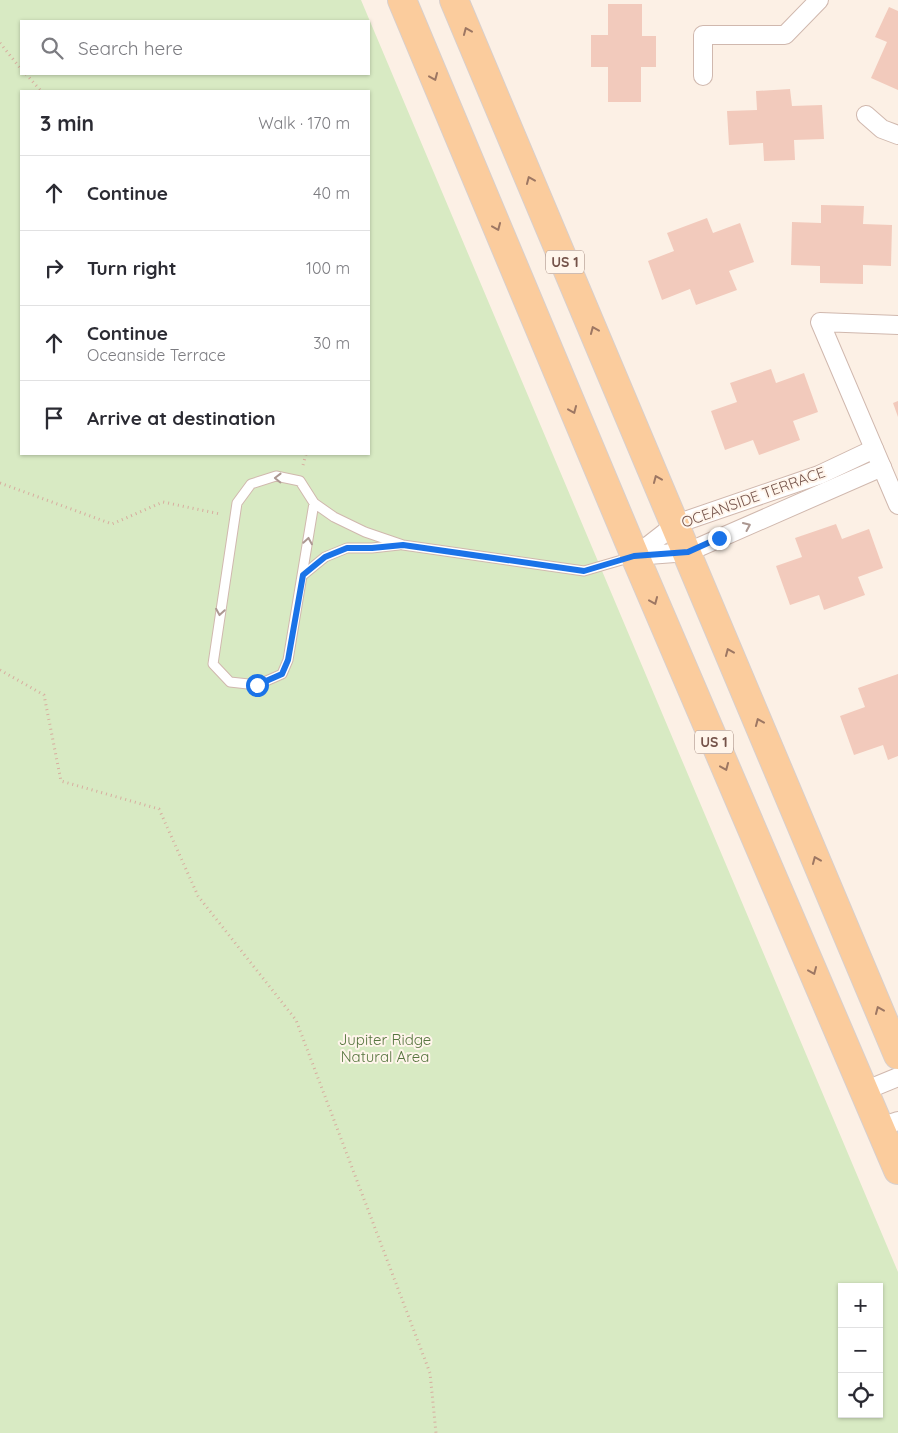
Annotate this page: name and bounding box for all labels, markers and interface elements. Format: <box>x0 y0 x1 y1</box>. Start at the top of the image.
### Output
search box <box>20 20 370 75</box>
one-way arrow <box>463 27 473 35</box>
icon: search <box>38 34 66 62</box>
text: Search here <box>78 36 183 60</box>
one-way arrow <box>428 72 439 81</box>
text: 3 min <box>40 110 94 136</box>
text: Walk · 170 m <box>258 113 350 133</box>
one-way arrow <box>526 176 537 185</box>
icon: ahead <box>40 179 68 207</box>
text: Continue <box>87 181 168 205</box>
text: 40 m <box>313 183 350 203</box>
one-way arrow <box>491 222 501 231</box>
road number: US 1 <box>546 250 584 274</box>
icon: right <box>40 254 68 282</box>
text: Turn right <box>87 256 176 280</box>
text: 100 m <box>306 258 350 278</box>
text: Continue <box>87 321 168 345</box>
one-way arrow <box>589 326 600 335</box>
icon: ahead <box>40 329 68 357</box>
text: 30 m <box>313 333 350 353</box>
text: Oceanside Terrace <box>87 345 226 365</box>
icon: arrive <box>40 404 68 432</box>
one-way arrow <box>567 405 578 414</box>
text: Arrive at destination <box>87 406 276 430</box>
street label: OCEANSIDE TERRACE <box>679 462 827 532</box>
one-way arrow <box>273 473 281 483</box>
one-way arrow <box>653 476 663 484</box>
one-way arrow <box>742 521 751 532</box>
route end <box>708 527 731 550</box>
one-way arrow <box>303 537 313 546</box>
one-way arrow <box>647 596 658 605</box>
one-way arrow <box>216 608 226 617</box>
one-way arrow <box>725 648 736 657</box>
route start <box>246 674 269 697</box>
one-way arrow <box>754 718 765 727</box>
road number: US 1 <box>695 730 733 754</box>
one-way arrow <box>719 762 729 771</box>
one-way arrow <box>812 856 823 865</box>
one-way arrow <box>808 967 818 975</box>
one-way arrow <box>875 1006 886 1015</box>
park label: Jupiter Ridge Natural Area <box>339 1030 431 1066</box>
map controls <box>838 1283 883 1418</box>
button: + <box>838 1283 883 1328</box>
button: − <box>838 1328 883 1373</box>
button: locate <box>838 1373 883 1418</box>

